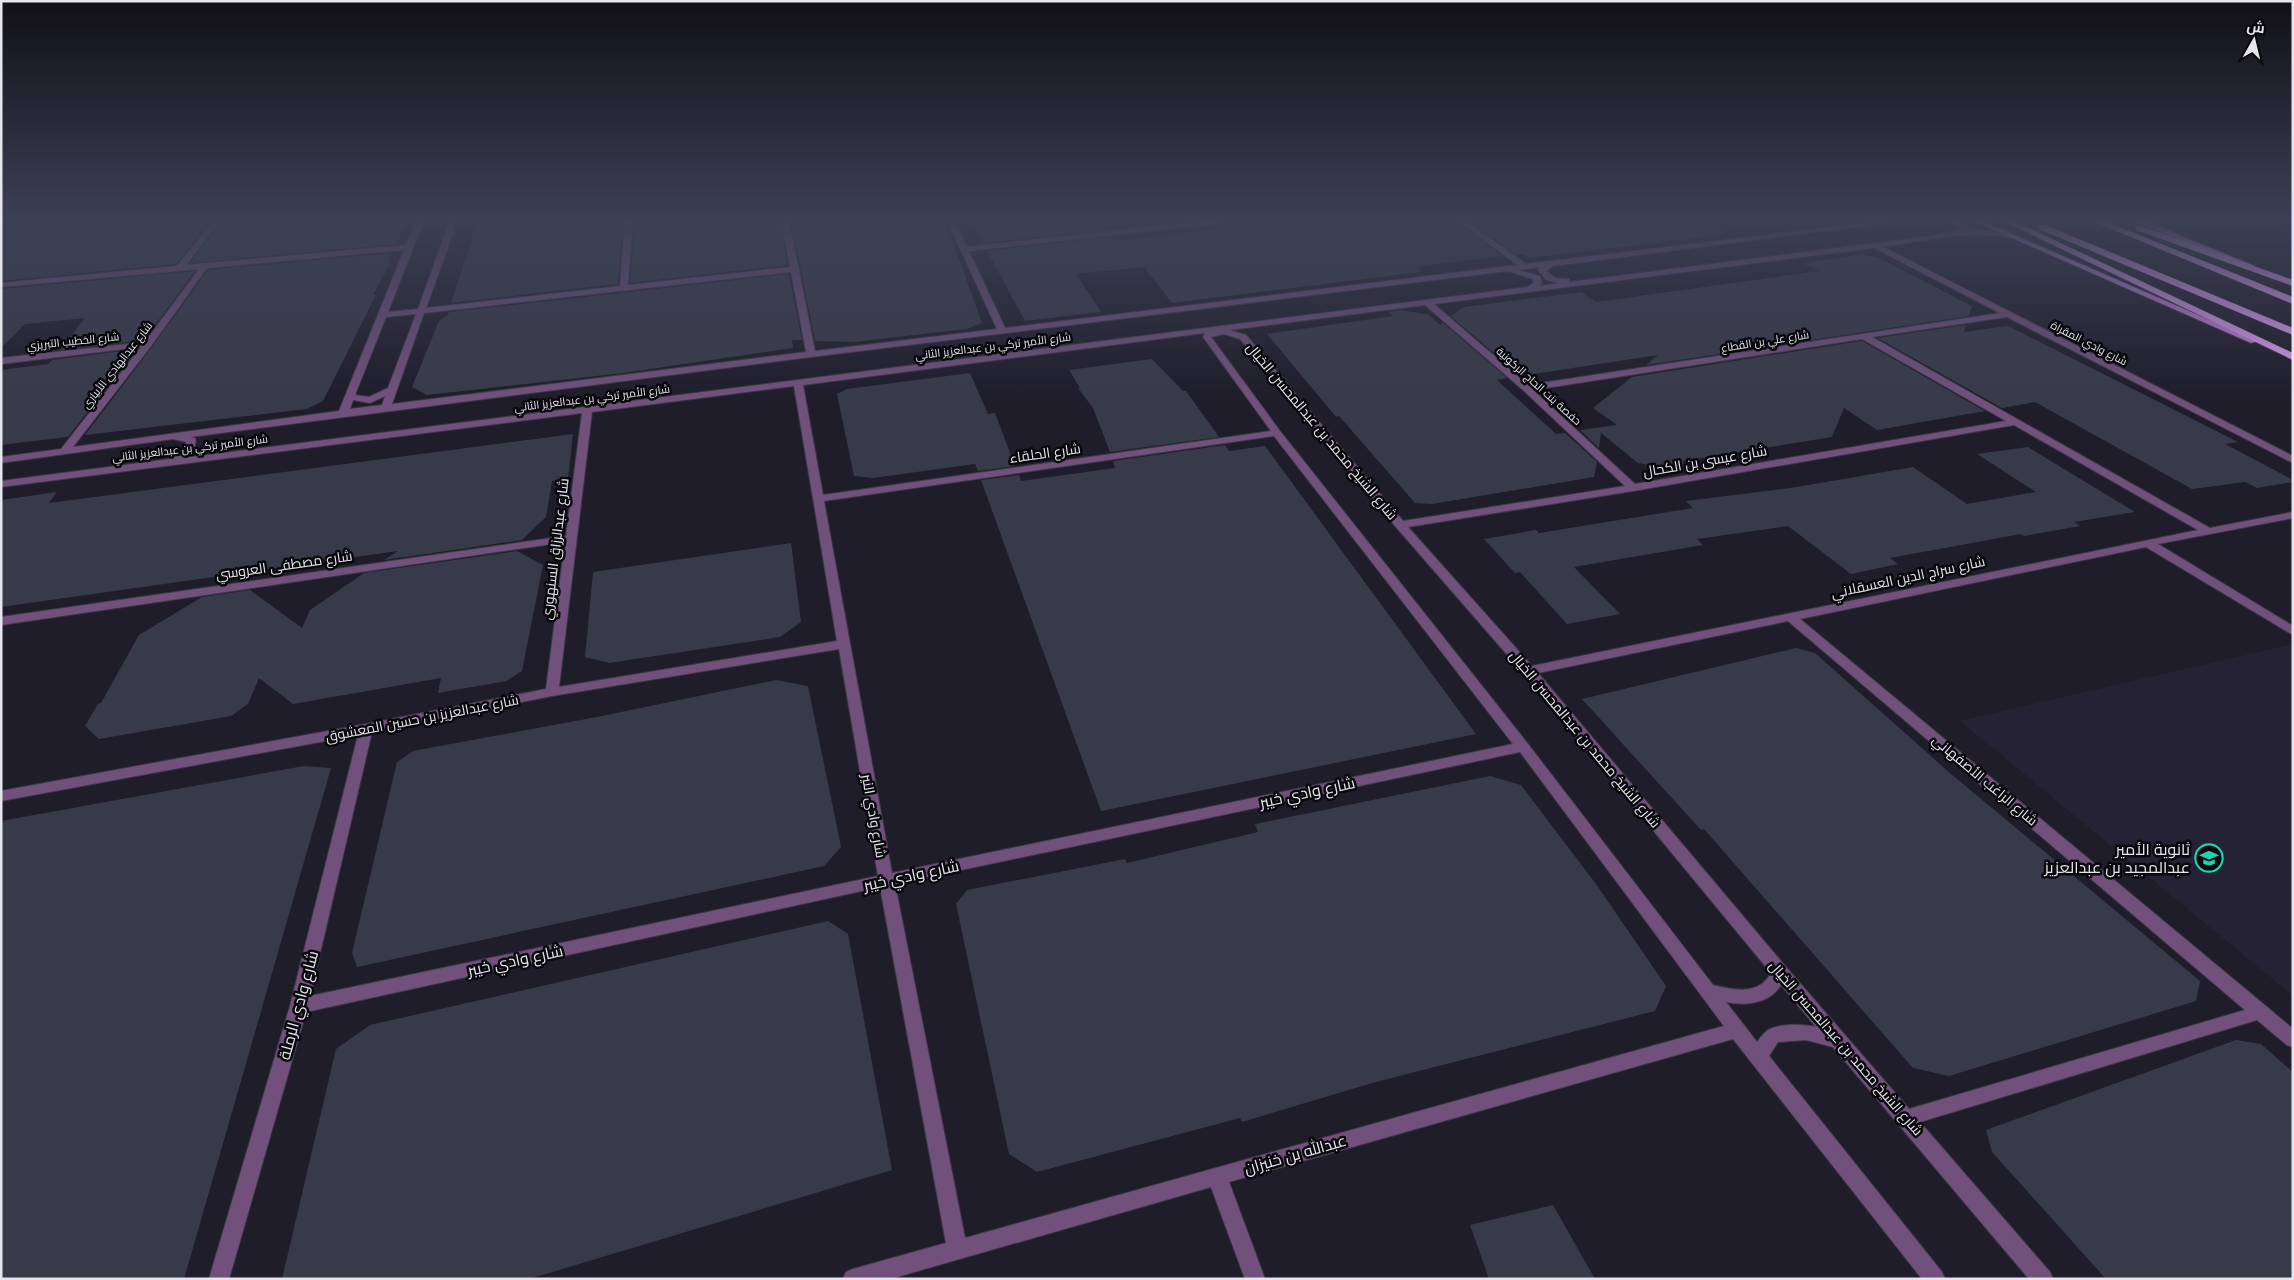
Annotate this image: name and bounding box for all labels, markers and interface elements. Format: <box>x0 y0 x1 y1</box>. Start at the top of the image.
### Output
north arrow <box>2229 15 2279 65</box>
text: ش <box>2246 18 2266 37</box>
street label: شارع عبدالهادي الأبياري <box>80 319 157 412</box>
street label: شارع وادي المقراة <box>2047 319 2129 370</box>
street label: شارع علي بن القطاع <box>1720 328 1810 357</box>
street label: شارع الخطيب التبريزي <box>26 330 120 355</box>
street label: شارع الأمير تركي بن عبدالعزيز الثاني <box>915 331 1072 364</box>
street label: شارع الشيخ محمد بن عبدالمحسن الخيال <box>1242 339 1401 523</box>
street label: حفصة بنت الحاج الركونية <box>1493 345 1584 429</box>
street label: شارع الأمير تركي بن عبدالعزيز الثاني <box>514 383 671 416</box>
street label: شارع الأمير تركي بن عبدالعزيز الثاني <box>112 433 269 466</box>
street label: شارع الحلقاء <box>1008 440 1082 467</box>
street label: شارع عيسى بن الكحال <box>1642 442 1768 481</box>
street label: شارع عبدالرزاق السنهوري <box>538 477 576 621</box>
street label: شارع مصطفى العروسي <box>215 547 354 585</box>
street label: شارع سراج الدين العسقلاني <box>1830 553 1987 605</box>
street label: شارع الشيخ محمد بن عبدالمحسن الخيال <box>1505 647 1664 831</box>
street label: شارع عبدالعزيز بن حسين المعشوق <box>324 691 520 746</box>
street label: شارع الراغب الأصفهاني <box>1927 731 2041 832</box>
street label: شارع وادي النير <box>855 772 889 860</box>
street label: شارع وادي خيبر <box>1257 773 1358 816</box>
place label: ثانوية الأمير عبدالمجيد بن عبدالعزيز <box>2043 840 2191 878</box>
school or university icon: ثانوية الأمير عبدالمجيد بن عبدالعزيز <box>2194 843 2224 873</box>
street label: شارع وادي خيبر <box>861 856 962 899</box>
street label: شارع وادي خيبر <box>465 941 566 984</box>
street label: شارع وادي الرملة <box>275 948 326 1063</box>
street label: شارع الشيخ محمد بن عبدالمحسن الخيال <box>1765 957 1926 1139</box>
street label: عبدالله بن خنيزان <box>1241 1130 1349 1179</box>

